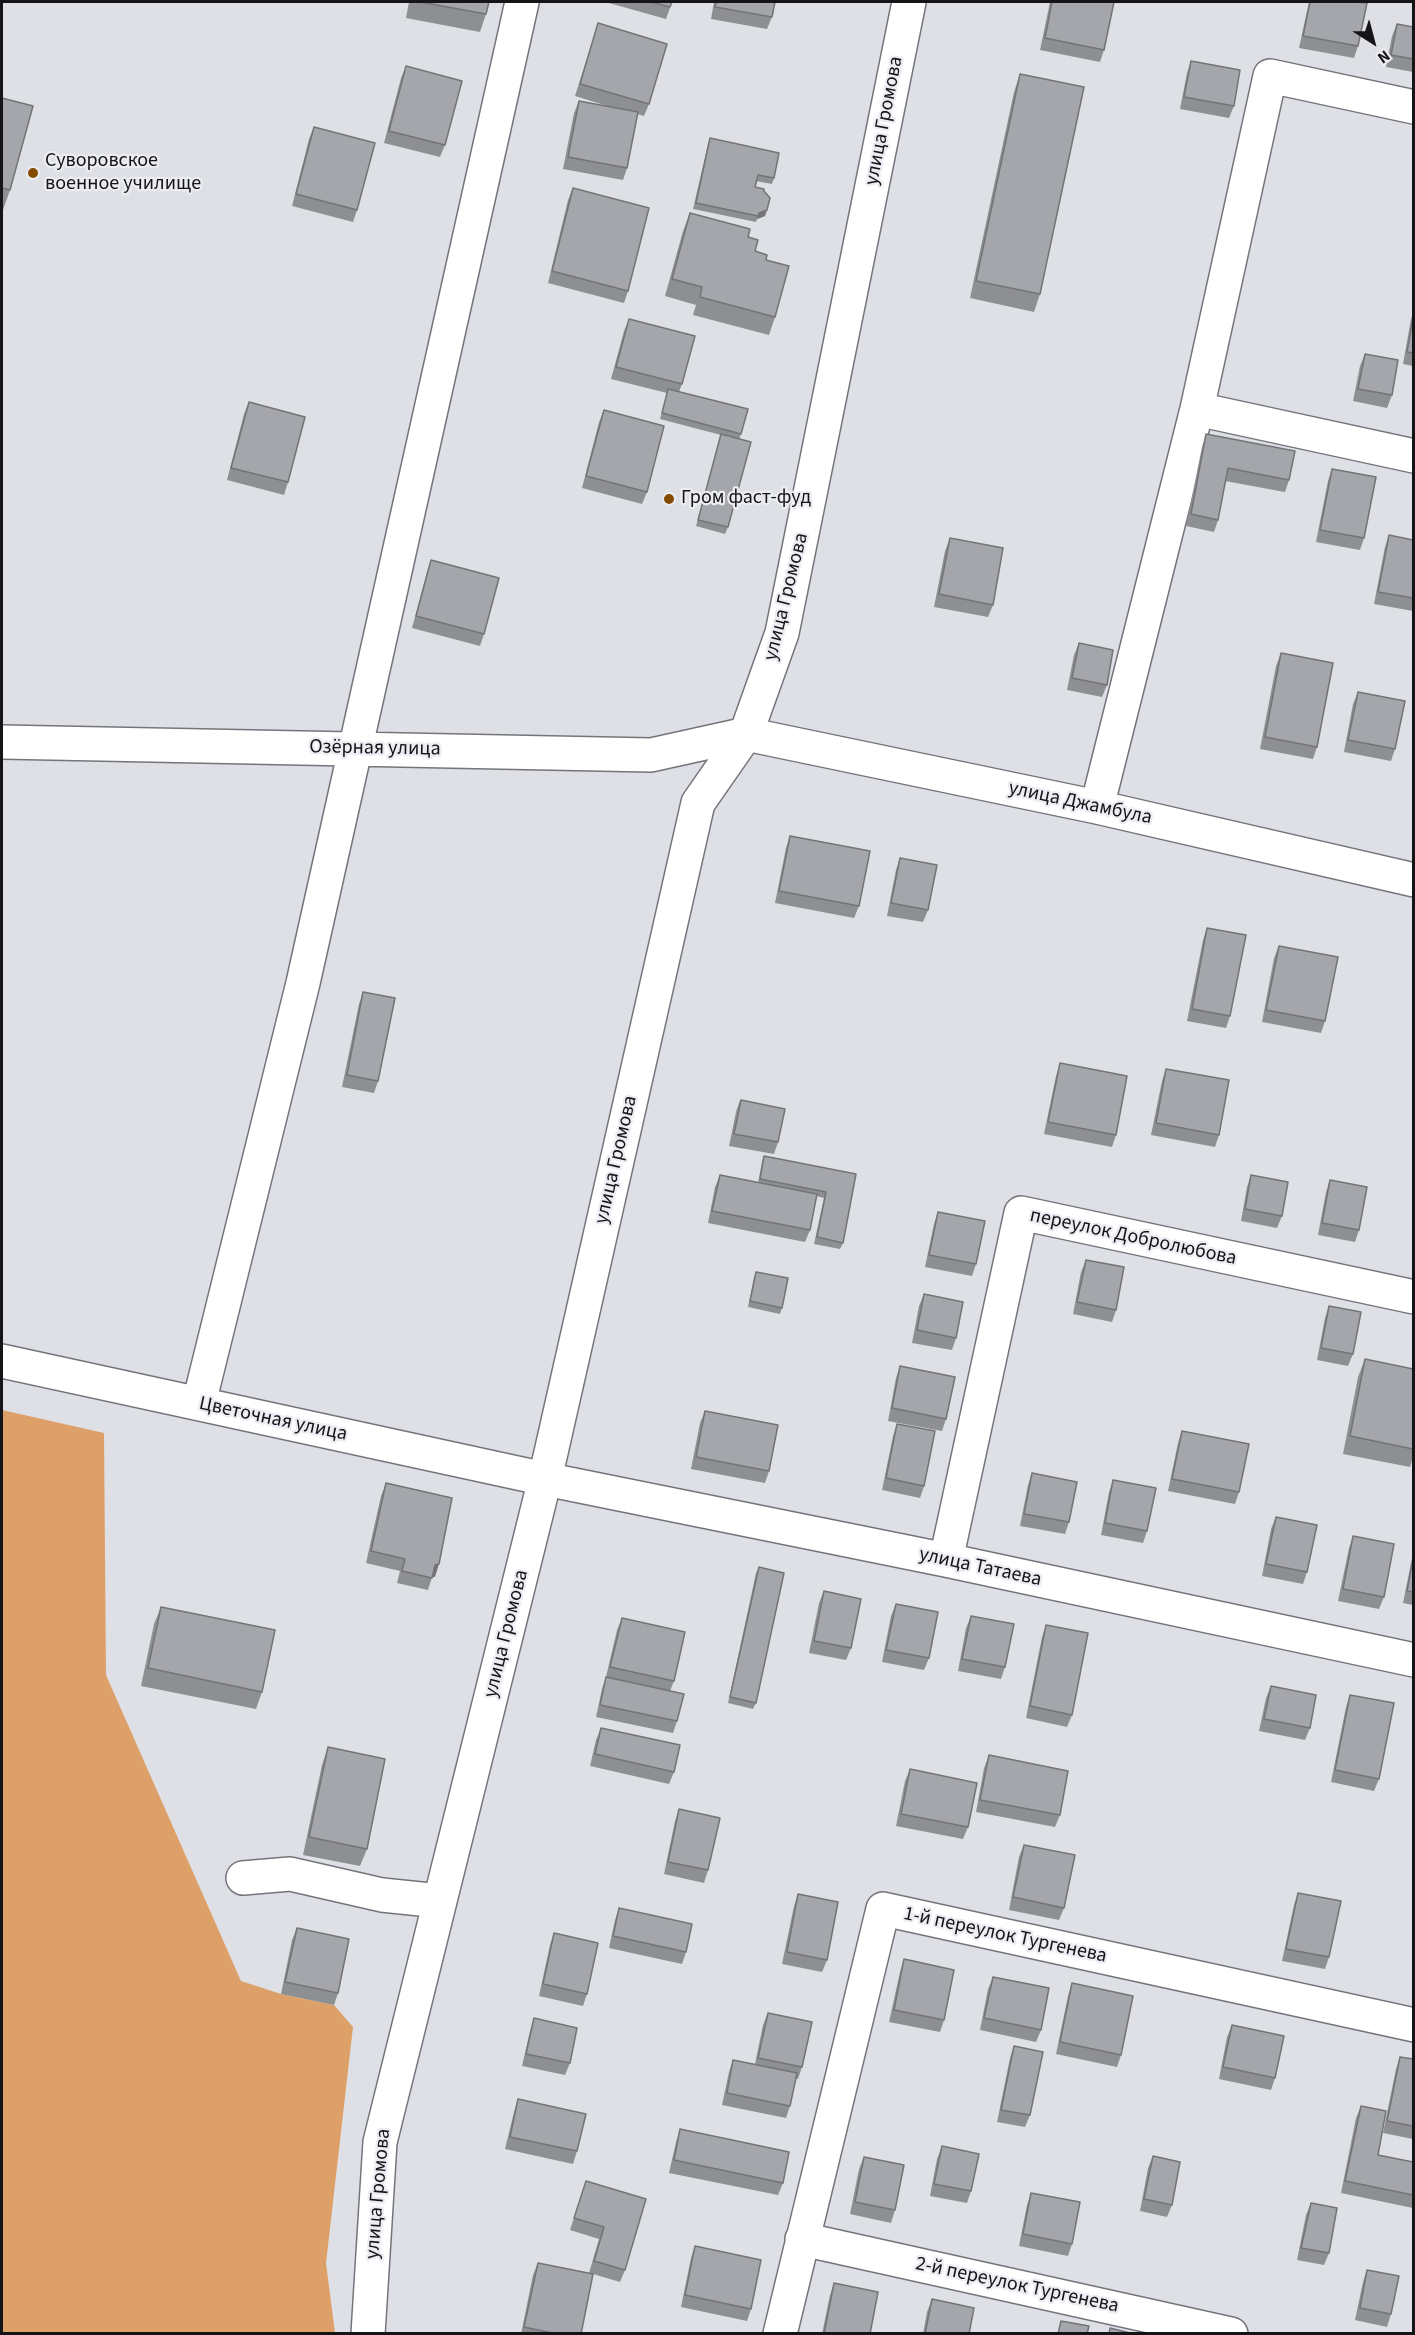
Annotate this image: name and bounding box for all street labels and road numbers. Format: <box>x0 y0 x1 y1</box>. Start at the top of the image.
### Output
street label: улица Громова <box>861 54 909 188</box>
street label: улица Громова <box>760 531 814 663</box>
street label: Озёрная улица <box>309 736 441 762</box>
street label: улица Джамбула <box>1006 777 1154 831</box>
street label: улица Громова <box>591 1094 643 1226</box>
street label: переулок Добролюбова <box>1028 1204 1238 1272</box>
street label: Цветочная улица <box>197 1393 349 1447</box>
street label: улица Татаева <box>917 1543 1043 1593</box>
street label: улица Громова <box>480 1568 534 1700</box>
street label: 1-й переулок Тургенева <box>901 1903 1109 1969</box>
street label: улица Громова <box>361 2128 397 2260</box>
street label: 2-й переулок Тургенева <box>913 2253 1121 2319</box>

